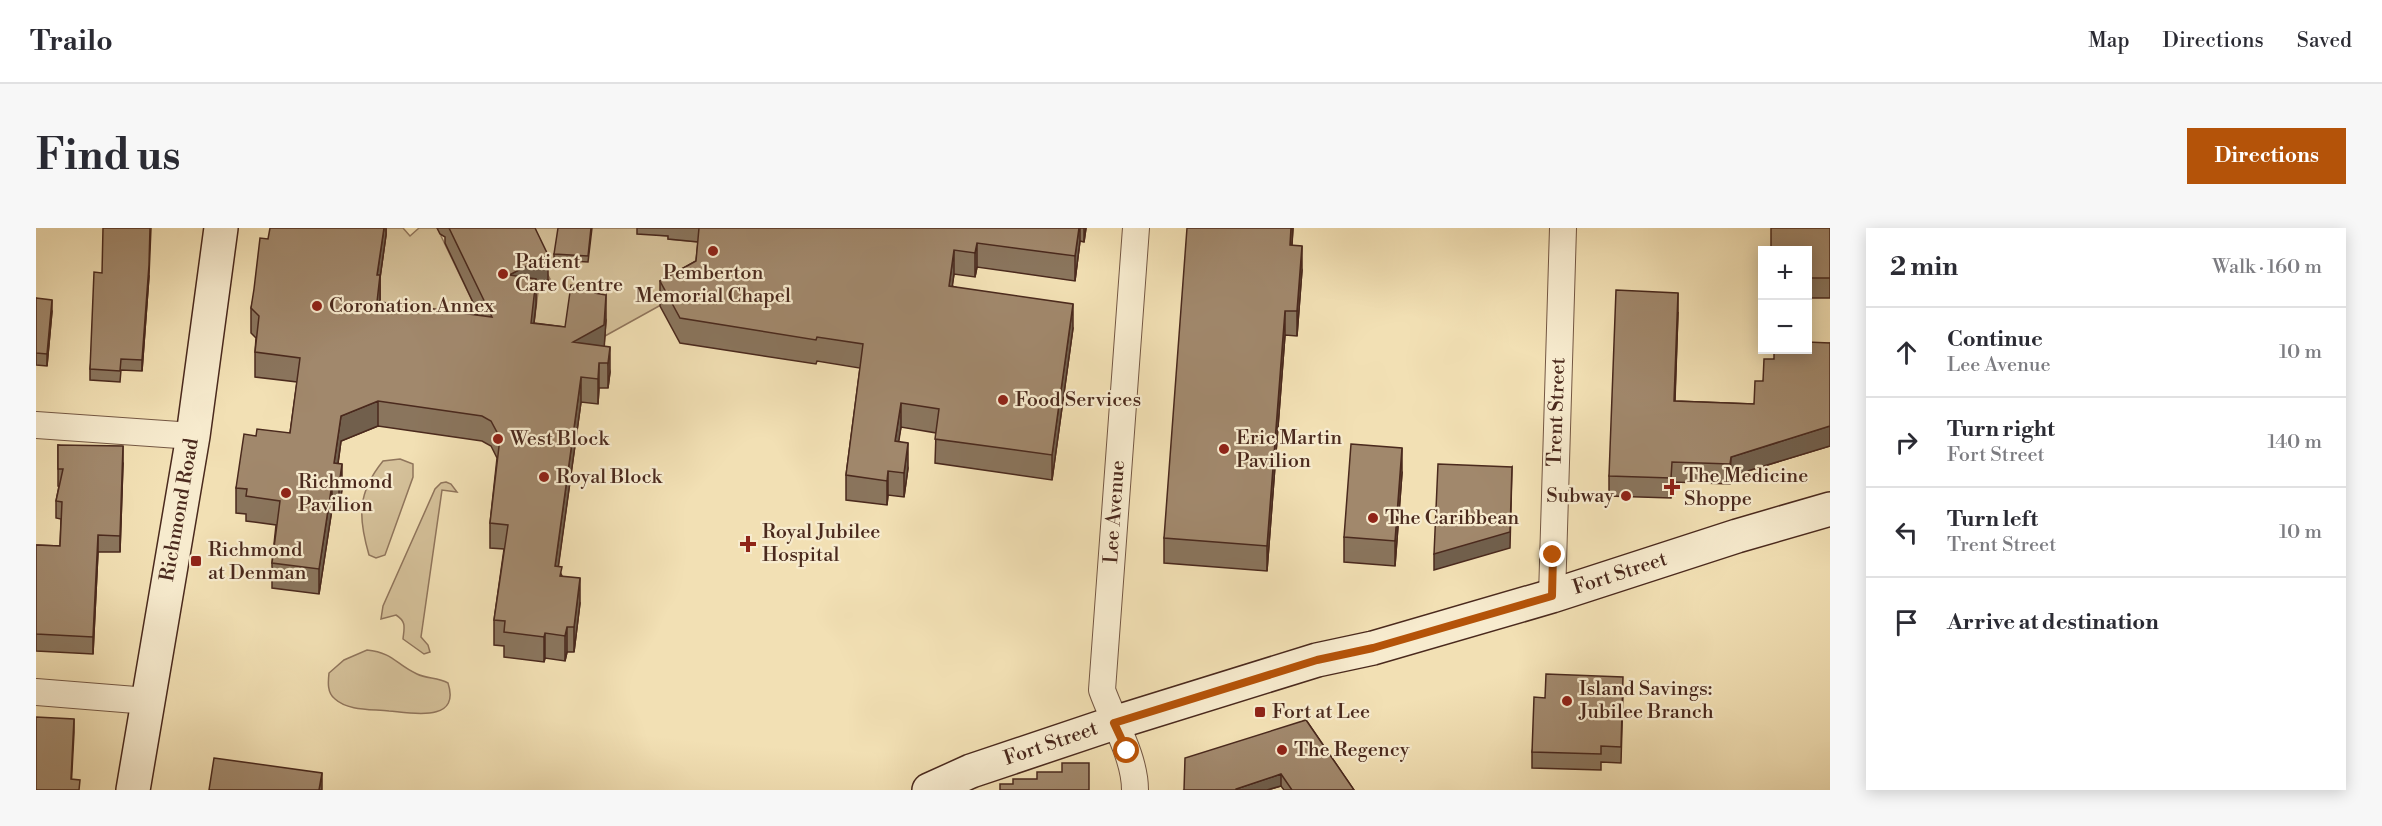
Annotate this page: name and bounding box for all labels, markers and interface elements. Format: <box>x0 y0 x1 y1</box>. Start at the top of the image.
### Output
text: Trailo <box>30 24 113 59</box>
text: Map <box>2088 28 2130 54</box>
text: Directions <box>2163 28 2264 54</box>
text: Saved <box>2297 28 2352 54</box>
button: Directions <box>2187 128 2346 184</box>
text: Find us <box>36 130 180 183</box>
marker: Pemberton Memorial Chapel <box>706 244 720 258</box>
map controls <box>1758 246 1812 354</box>
button: + <box>1758 246 1812 300</box>
place label: Patient Care Centre <box>515 250 623 298</box>
text: 2 min <box>1890 251 1958 283</box>
text: Walk · 160 m <box>2212 255 2322 280</box>
place label: Pemberton Memorial Chapel <box>635 261 791 309</box>
marker: Patient Care Centre <box>496 267 510 281</box>
place label: Coronation Annex <box>329 294 495 319</box>
marker: Coronation Annex <box>310 299 324 313</box>
button: − <box>1758 300 1812 354</box>
text: Continue <box>1947 326 2043 353</box>
icon: ahead <box>1890 336 1923 369</box>
text: 10 m <box>2279 340 2322 365</box>
text: Lee Avenue <box>1947 353 2050 378</box>
street label: Trent Street <box>1543 357 1571 467</box>
place label: Food Services <box>1015 388 1141 413</box>
marker: Food Services <box>996 393 1010 407</box>
text: Turn right <box>1947 416 2055 443</box>
place label: Eric Martin Pavilion <box>1236 426 1342 474</box>
icon: right <box>1890 426 1923 459</box>
place label: West Block <box>509 427 610 452</box>
text: 140 m <box>2267 430 2322 455</box>
marker: West Block <box>491 432 505 446</box>
street label: Richmond Road <box>155 436 205 583</box>
marker: Eric Martin Pavilion <box>1217 442 1231 456</box>
text: Fort Street <box>1947 443 2045 468</box>
street label: Lee Avenue <box>1099 460 1131 564</box>
place label: The Medicine Shoppe <box>1684 464 1808 512</box>
place label: Royal Block <box>556 465 664 490</box>
place label: Richmond Pavilion <box>298 470 393 518</box>
marker: Royal Block <box>537 470 551 484</box>
marker: The Medicine Shoppe <box>1665 480 1679 494</box>
place label: Subway <box>1546 484 1614 509</box>
marker: Richmond Pavilion <box>279 486 293 500</box>
marker: Subway <box>1619 489 1633 503</box>
place label: The Caribbean <box>1385 506 1519 531</box>
text: Turn left <box>1947 506 2038 533</box>
marker: The Caribbean <box>1366 511 1380 525</box>
icon: left <box>1890 516 1923 549</box>
place label: Royal Jubilee Hospital <box>762 520 880 568</box>
text: 10 m <box>2279 520 2322 545</box>
text: Trent Street <box>1947 533 2056 558</box>
marker: Royal Jubilee Hospital <box>739 535 757 553</box>
place label: Richmond at Denman <box>208 538 307 586</box>
route end <box>1539 541 1565 567</box>
street label: Fort Street <box>1570 547 1670 601</box>
marker: Richmond at Denman <box>189 554 203 568</box>
icon: arrive <box>1890 606 1923 639</box>
text: Arrive at destination <box>1947 609 2159 636</box>
place label: Island Savings: Jubilee Branch <box>1578 677 1714 725</box>
marker: Island Savings: Jubilee Branch <box>1560 694 1574 708</box>
place label: Fort at Lee <box>1272 700 1370 725</box>
marker: Fort at Lee <box>1253 705 1267 719</box>
street label: Fort Street <box>1001 716 1101 772</box>
route start <box>1113 737 1139 763</box>
place label: The Regency <box>1294 738 1410 763</box>
marker: The Regency <box>1275 743 1289 757</box>

